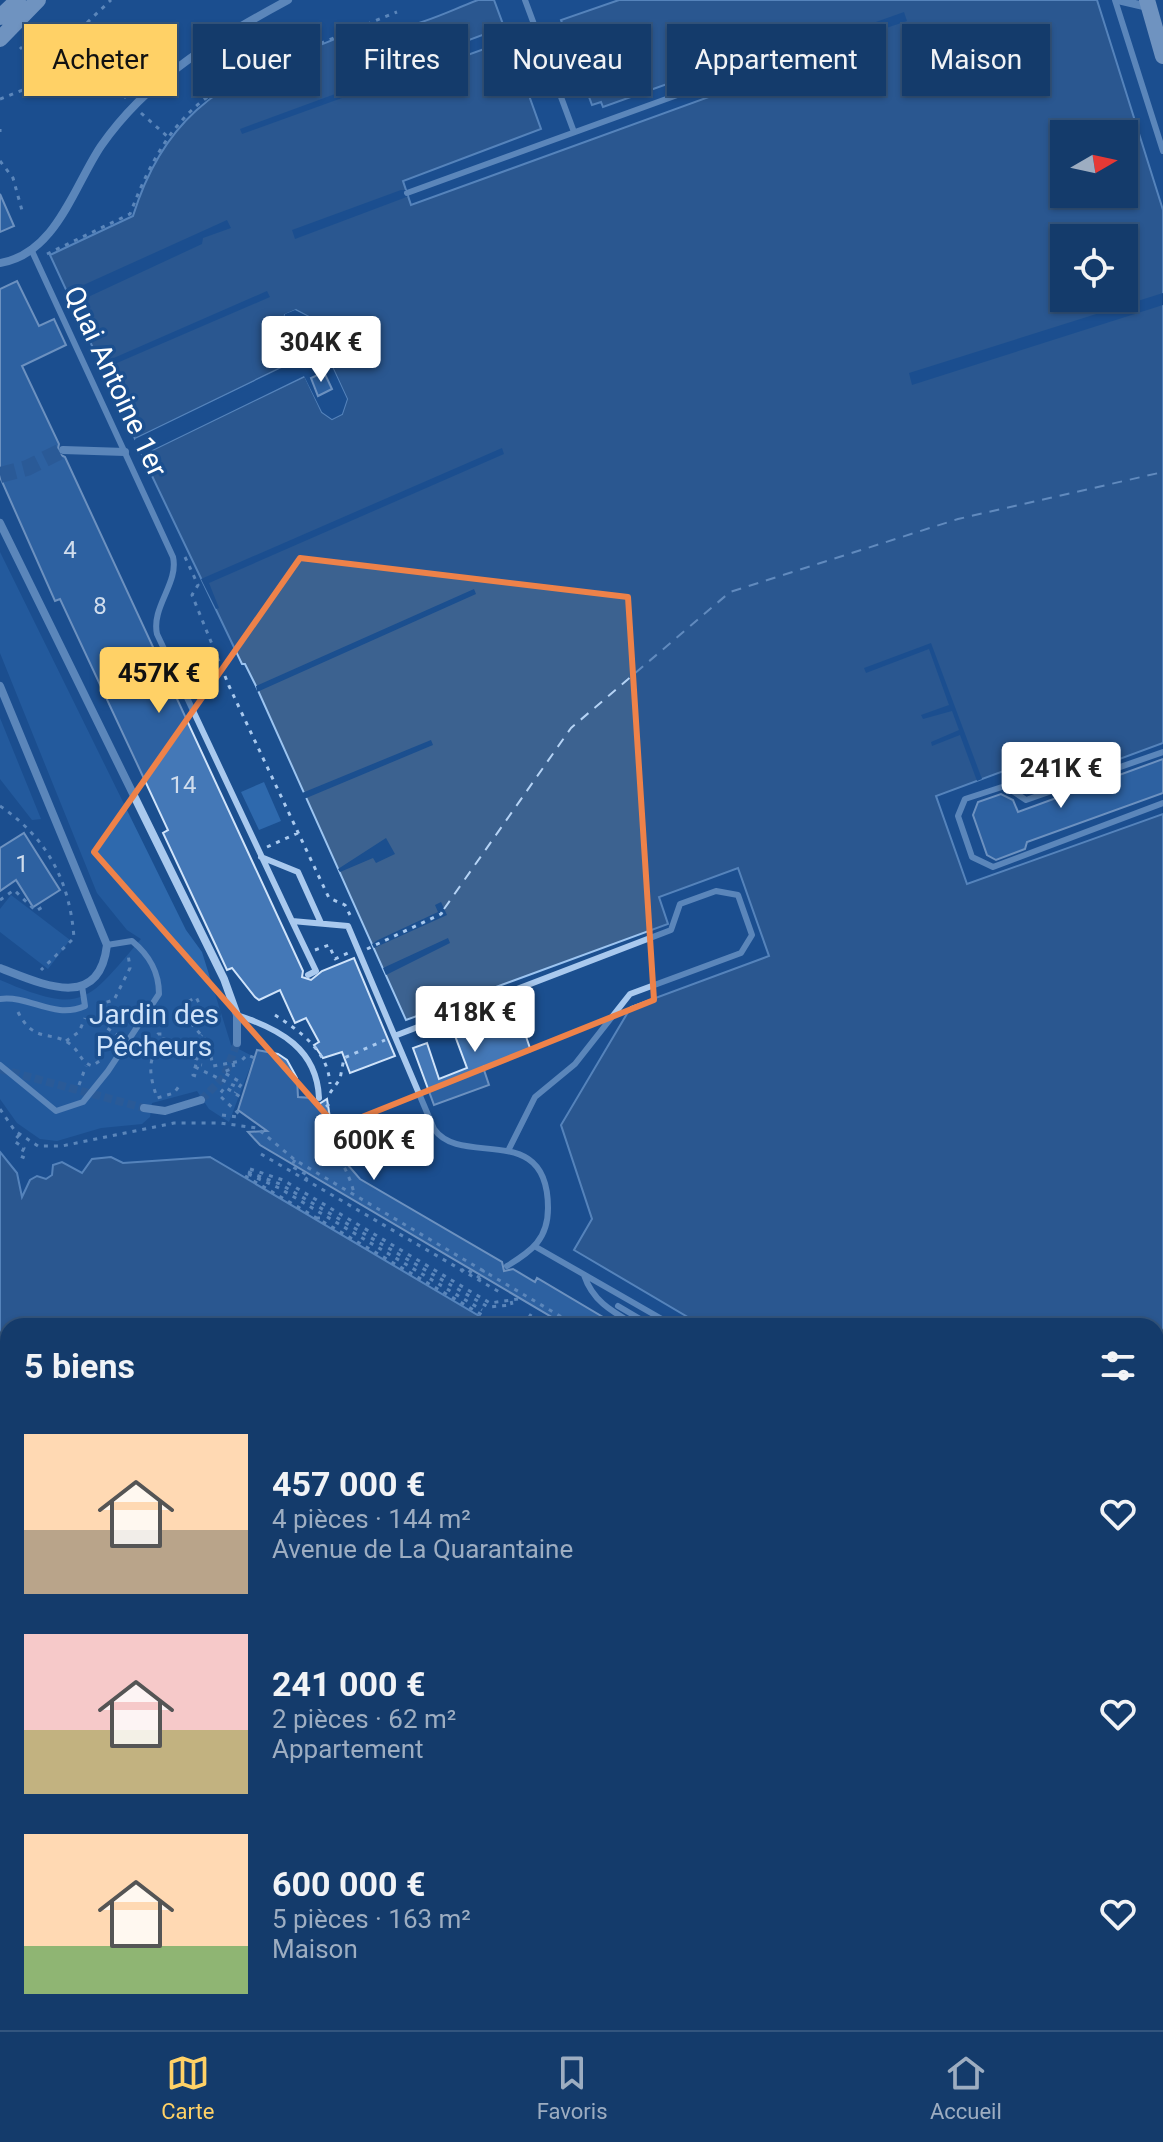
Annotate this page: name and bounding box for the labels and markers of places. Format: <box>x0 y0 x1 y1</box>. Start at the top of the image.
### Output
pin: 304K € <box>256 316 386 384</box>
pin: 457K € <box>94 647 224 715</box>
pin: 241K € <box>996 742 1126 810</box>
pin: 418K € <box>410 986 540 1054</box>
pin: 600K € <box>309 1114 439 1182</box>

